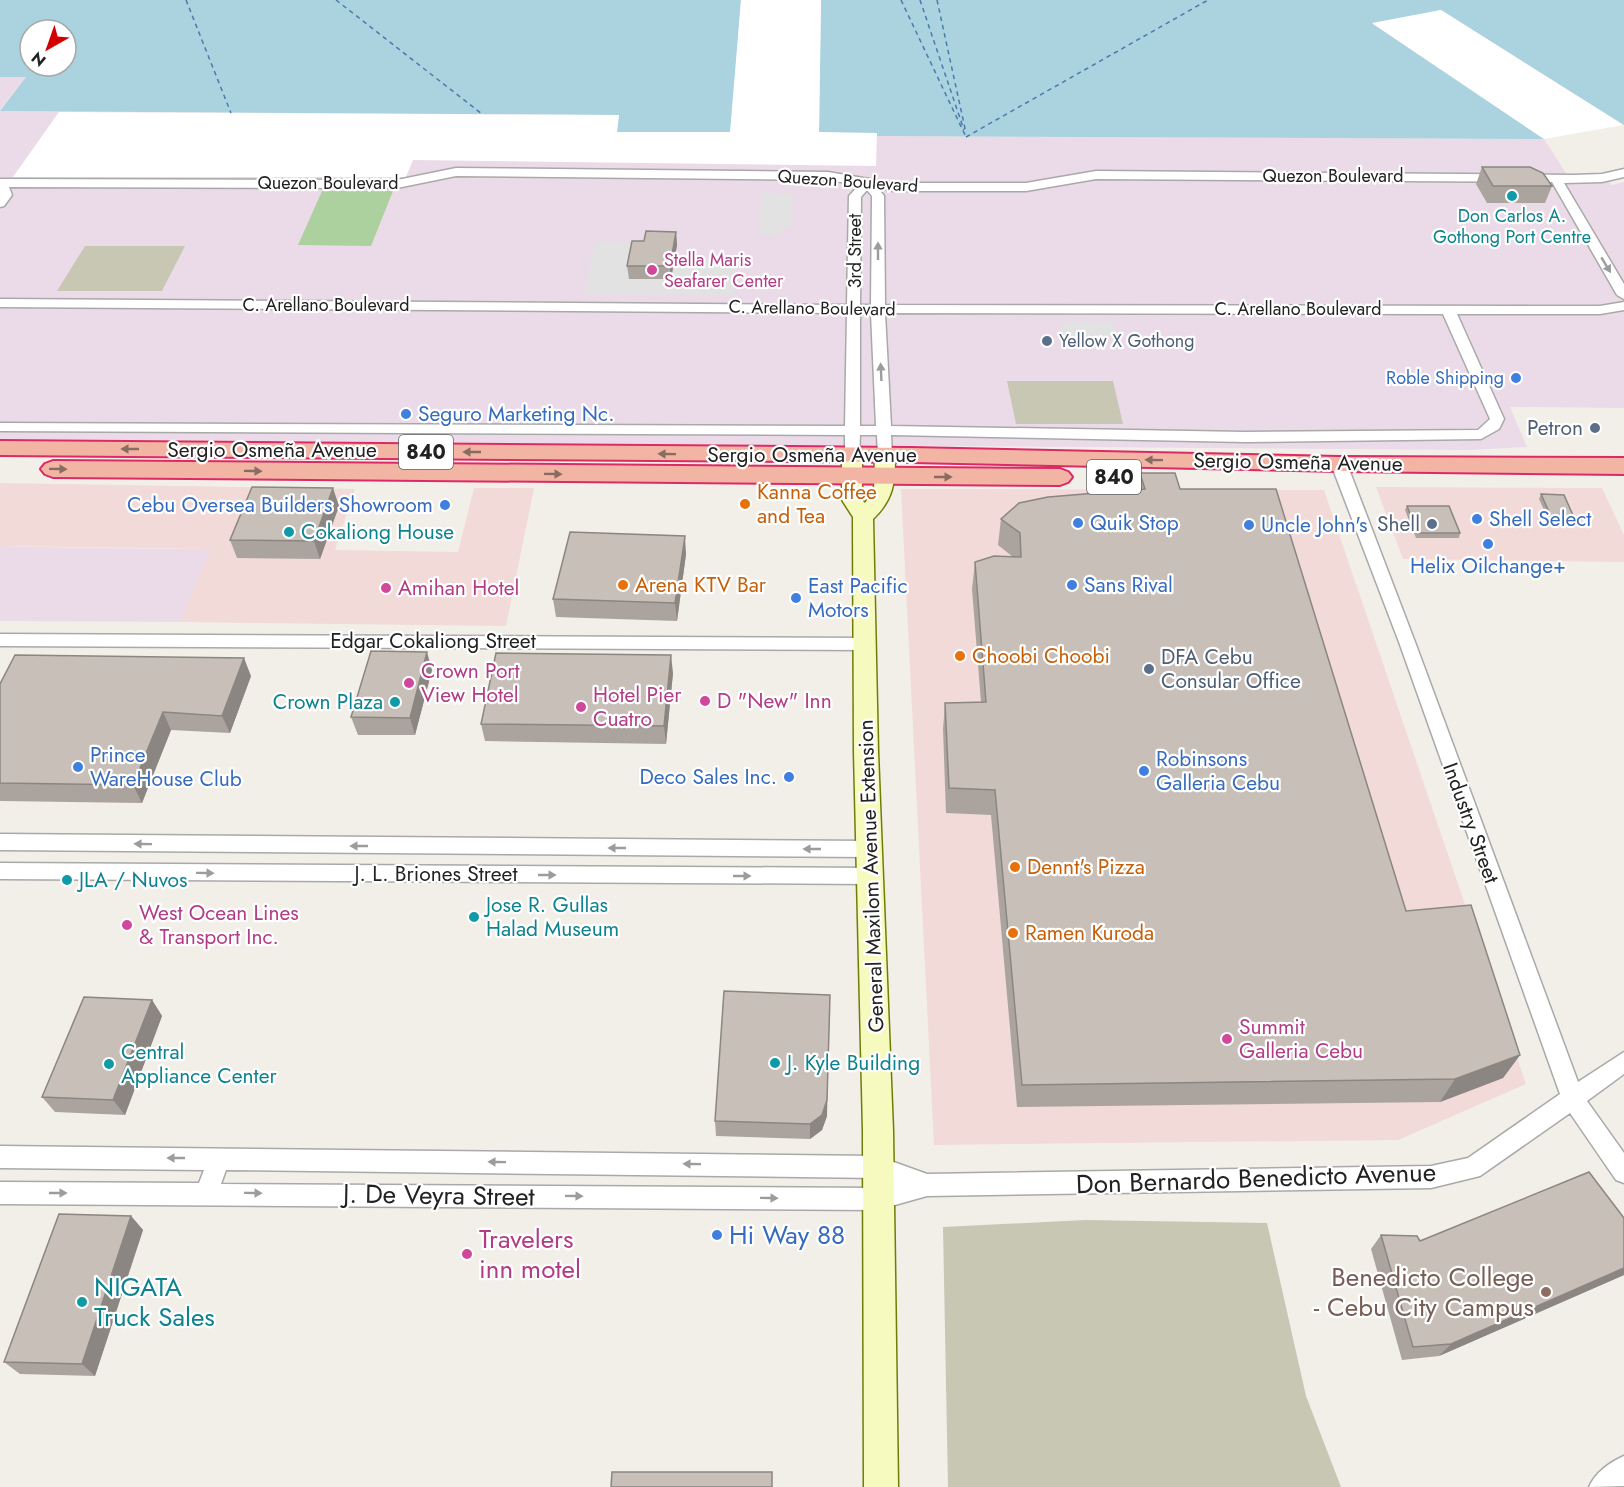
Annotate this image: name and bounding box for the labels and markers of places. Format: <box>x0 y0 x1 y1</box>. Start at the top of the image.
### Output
marker: Don Carlos A. Gothong Port Centre <box>1505 189 1519 203</box>
place label: Don Carlos A. Gothong Port Centre <box>1433 203 1591 250</box>
place label: Stella Maris Seafarer Center <box>664 247 784 294</box>
marker: Stella Maris Seafarer Center <box>645 263 659 277</box>
place label: Yellow X Gothong <box>1059 328 1195 354</box>
marker: Yellow X Gothong <box>1040 334 1054 348</box>
place label: Roble Shipping <box>1386 365 1504 391</box>
marker: Roble Shipping <box>1509 371 1523 385</box>
place label: Seguro Marketing Nc. <box>418 399 614 429</box>
marker: Seguro Marketing Nc. <box>399 407 413 421</box>
place label: Petron <box>1527 413 1583 443</box>
marker: Petron <box>1588 421 1602 435</box>
place label: Kanna Coffee and Tea <box>757 477 877 531</box>
place label: Cebu Oversea Builders Showroom <box>127 490 433 520</box>
marker: Kanna Coffee and Tea <box>738 497 752 511</box>
marker: Cebu Oversea Builders Showroom <box>438 498 452 512</box>
place label: Shell Select <box>1489 504 1591 534</box>
place label: Quik Stop <box>1090 508 1179 538</box>
place label: Shell <box>1377 509 1420 539</box>
place label: Uncle John's <box>1261 510 1367 540</box>
marker: Shell Select <box>1470 512 1484 526</box>
marker: Quik Stop <box>1071 516 1085 530</box>
place label: Cokaliong House <box>301 517 454 547</box>
marker: Shell <box>1425 517 1439 531</box>
marker: Uncle John's <box>1242 518 1256 532</box>
marker: Cokaliong House <box>282 525 296 539</box>
marker: Helix Oilchange+ <box>1481 537 1495 551</box>
place label: Helix Oilchange+ <box>1410 551 1566 581</box>
place label: Arena KTV Bar <box>635 570 767 600</box>
place label: Sans Rival <box>1084 570 1173 600</box>
place label: East Pacific Motors <box>808 571 907 625</box>
place label: Amihan Hotel <box>398 573 519 603</box>
marker: Arena KTV Bar <box>616 578 630 592</box>
marker: Sans Rival <box>1065 578 1079 592</box>
marker: Amihan Hotel <box>379 581 393 595</box>
marker: East Pacific Motors <box>789 591 803 605</box>
place label: Choobi Choobi <box>972 641 1110 671</box>
place label: DFA Cebu Consular Office <box>1161 642 1301 696</box>
marker: Choobi Choobi <box>953 649 967 663</box>
place label: Crown Port View Hotel <box>421 656 520 710</box>
marker: DFA Cebu Consular Office <box>1142 662 1156 676</box>
marker: Crown Port View Hotel <box>402 676 416 690</box>
place label: Hotel Pier Cuatro <box>593 680 682 734</box>
place label: D "New" Inn <box>717 686 832 716</box>
place label: Crown Plaza <box>273 687 383 717</box>
marker: D "New" Inn <box>698 694 712 708</box>
marker: Crown Plaza <box>388 695 402 709</box>
marker: Hotel Pier Cuatro <box>574 700 588 714</box>
place label: Prince WareHouse Club <box>90 740 242 794</box>
place label: Robinsons Galleria Cebu <box>1156 744 1280 798</box>
marker: Prince WareHouse Club <box>71 760 85 774</box>
place label: Deco Sales Inc. <box>640 762 777 792</box>
marker: Robinsons Galleria Cebu <box>1137 764 1151 778</box>
marker: Deco Sales Inc. <box>782 770 796 784</box>
place label: Dennt's Pizza <box>1027 852 1145 882</box>
marker: Dennt's Pizza <box>1008 860 1022 874</box>
place label: JLA / Nuvos <box>76 865 188 895</box>
marker: JLA / Nuvos <box>60 873 74 887</box>
place label: Jose R. Gullas Halad Museum <box>483 890 619 944</box>
place label: West Ocean Lines & Transport Inc. <box>139 898 299 952</box>
marker: Jose R. Gullas Halad Museum <box>467 910 481 924</box>
marker: West Ocean Lines & Transport Inc. <box>120 918 134 932</box>
place label: Ramen Kuroda <box>1025 918 1154 948</box>
marker: Ramen Kuroda <box>1006 926 1020 940</box>
place label: Summit Galleria Cebu <box>1239 1012 1363 1066</box>
marker: Summit Galleria Cebu <box>1220 1032 1234 1046</box>
place label: Central Appliance Center <box>121 1037 277 1091</box>
place label: J. Kyle Building <box>784 1048 920 1078</box>
marker: J. Kyle Building <box>768 1056 782 1070</box>
marker: Central Appliance Center <box>102 1057 116 1071</box>
place label: Hi Way 88 <box>729 1216 845 1254</box>
place label: Travelers inn motel <box>479 1220 581 1288</box>
marker: Hi Way 88 <box>710 1228 724 1242</box>
marker: Travelers inn motel <box>460 1247 474 1261</box>
place label: Benedicto College - Cebu City Campus <box>1314 1258 1534 1326</box>
place label: NIGATA Truck Sales <box>94 1268 215 1336</box>
marker: Benedicto College - Cebu City Campus <box>1539 1285 1553 1299</box>
marker: NIGATA Truck Sales <box>75 1295 89 1309</box>

